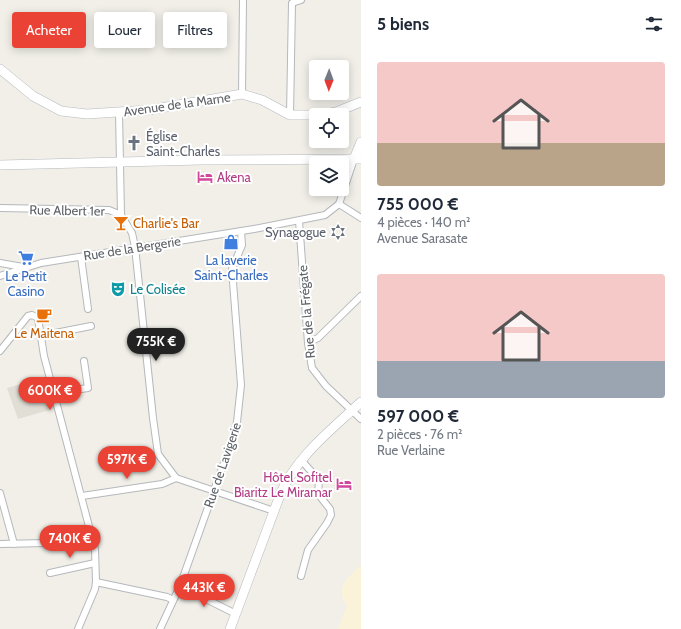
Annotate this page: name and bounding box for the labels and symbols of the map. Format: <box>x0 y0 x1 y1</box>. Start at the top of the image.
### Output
north arrow <box>309 60 349 100</box>
street label: Avenue de la Marne <box>122 89 232 119</box>
place label: Église Saint-Charles <box>146 127 221 159</box>
church icon: Église Saint-Charles <box>125 134 143 152</box>
hotel icon: Akena <box>196 168 214 186</box>
place label: Akena <box>217 169 251 185</box>
street label: Rue Albert 1er <box>29 201 106 219</box>
bar icon: Charlie's Bar <box>112 214 130 232</box>
place label: Charlie's Bar <box>133 215 200 231</box>
synagogue icon: Synagogue <box>329 223 347 241</box>
place label: Synagogue <box>265 224 326 240</box>
street label: Rue de la Bergerie <box>82 232 182 264</box>
shop icon: La laverie Saint-Charles <box>222 233 240 251</box>
supermarket icon: Le Petit Casino <box>17 249 35 267</box>
place label: La laverie Saint-Charles <box>194 252 269 283</box>
street label: Rue de la Frégate <box>294 264 318 359</box>
place label: Le Petit Casino <box>5 268 47 299</box>
theatre icon: Le Colisée <box>109 280 127 298</box>
place label: Le Colisée <box>130 281 186 297</box>
cafe icon: Le Maitena <box>35 306 53 324</box>
place label: Le Maitena <box>14 325 75 341</box>
pin: 755K € <box>123 328 189 362</box>
pin: 600K € <box>17 377 83 411</box>
street label: Rue de Lavigerie <box>200 420 244 510</box>
pin: 597K € <box>94 446 160 480</box>
place label: Hôtel Sofitel Biaritz Le Miramar <box>234 469 333 500</box>
hotel icon: Hôtel Sofitel Biaritz Le Miramar <box>335 475 353 493</box>
pin: 740K € <box>37 525 103 559</box>
pin: 443K € <box>171 574 237 608</box>

